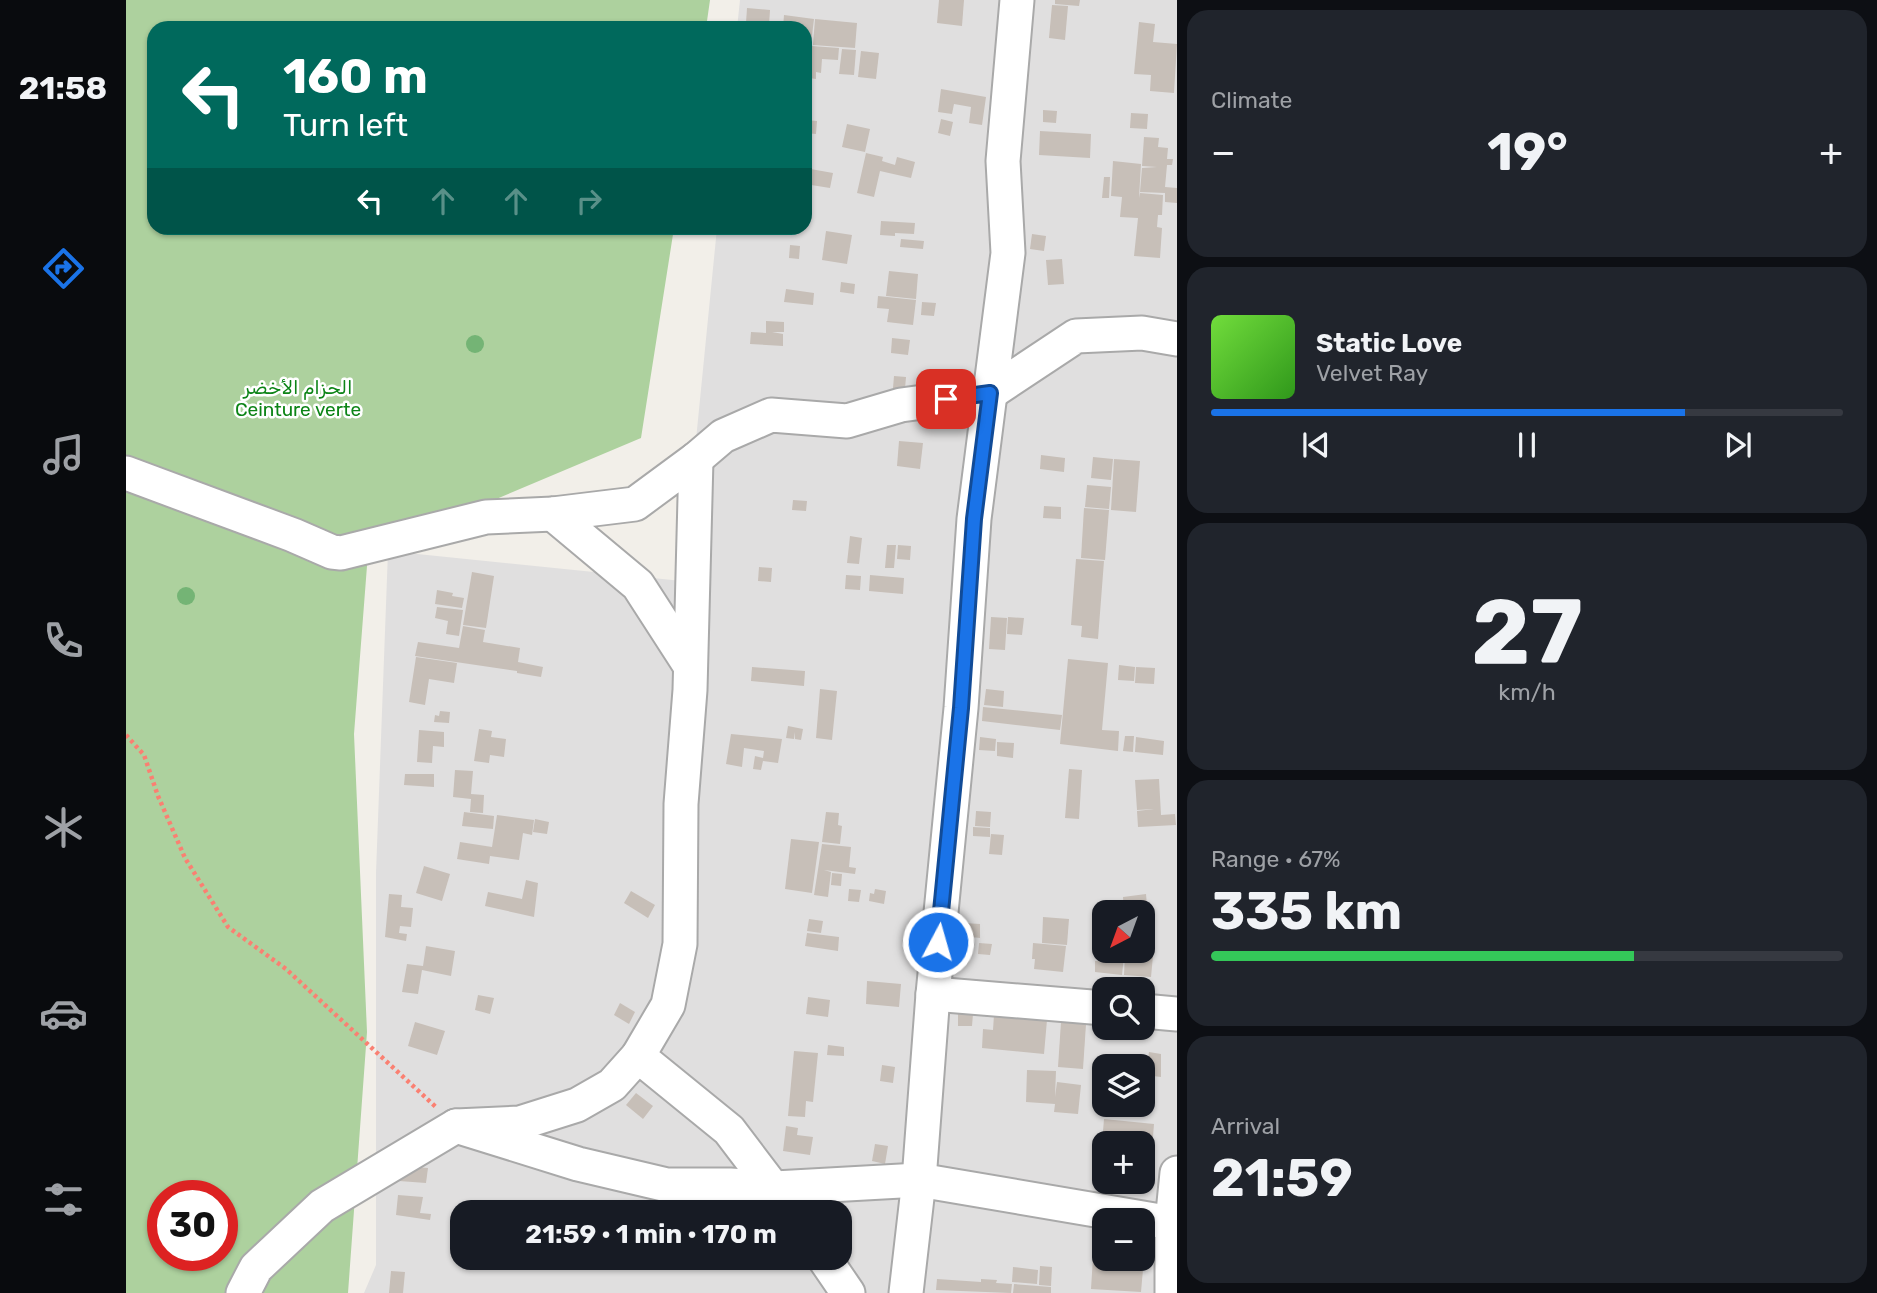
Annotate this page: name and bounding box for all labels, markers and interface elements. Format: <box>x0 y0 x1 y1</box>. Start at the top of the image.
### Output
text: 160 m <box>283 47 428 105</box>
icon: left <box>168 49 259 140</box>
text: 21:58 <box>19 69 107 107</box>
text: Climate <box>1211 86 1292 114</box>
text: Turn left <box>283 106 408 144</box>
text: 19° <box>1487 121 1568 183</box>
text: − <box>1211 129 1236 175</box>
text: + <box>1819 129 1843 175</box>
icon: left <box>351 182 389 220</box>
icon: ahead <box>424 182 462 220</box>
icon: ahead <box>497 182 535 220</box>
icon: right <box>570 182 608 220</box>
icon: directions <box>39 244 88 293</box>
text: Static Love <box>1316 328 1462 359</box>
text: Velvet Ray <box>1316 359 1428 387</box>
pin <box>916 369 976 429</box>
park label: الحزام الأخضر Ceinture verte <box>235 376 361 421</box>
icon: arrive <box>927 380 965 418</box>
icon: previous <box>1297 426 1335 464</box>
icon: pause <box>1508 426 1546 464</box>
icon: next <box>1719 426 1757 464</box>
icon: music <box>39 430 88 479</box>
text: 27 <box>1471 578 1583 686</box>
icon: phone <box>39 616 88 665</box>
text: km/h <box>1498 678 1556 706</box>
icon: climate <box>39 803 88 852</box>
text: Range · 67% <box>1211 845 1341 873</box>
text: 335 km <box>1211 880 1402 942</box>
north arrow <box>1092 900 1155 962</box>
map controls <box>1092 900 1155 1271</box>
position arrow <box>901 905 975 979</box>
button: search <box>1092 977 1155 1040</box>
icon: car <box>39 989 88 1038</box>
button: layers <box>1092 1054 1155 1117</box>
text: Arrival <box>1211 1112 1280 1140</box>
button: + <box>1092 1131 1155 1194</box>
text: 21:59 <box>1211 1147 1353 1209</box>
icon: filters <box>39 1175 88 1224</box>
speed limit sign: 30 <box>147 1180 238 1271</box>
button: − <box>1092 1208 1155 1271</box>
text: 21:59 · 1 min · 170 m <box>525 1219 777 1250</box>

